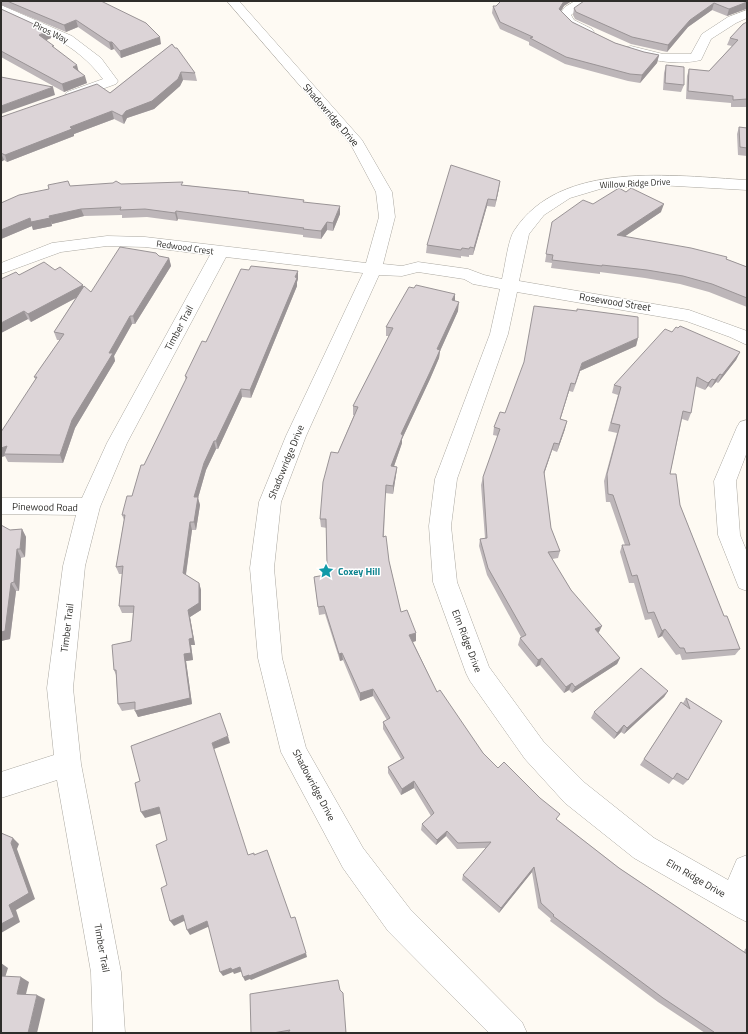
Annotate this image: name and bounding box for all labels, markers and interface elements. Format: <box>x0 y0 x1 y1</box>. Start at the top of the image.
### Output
street label: Piros Way <box>31 18 71 46</box>
street label: Shadowridge Drive <box>299 80 363 150</box>
street label: Willow Ridge Drive <box>599 175 671 191</box>
street label: Redwood Crest <box>156 237 215 258</box>
street label: Rosewood Street <box>578 289 652 315</box>
street label: Timber Trail <box>161 303 197 353</box>
street label: Shadowridge Drive <box>264 423 308 501</box>
street label: Pinewood Road <box>12 499 78 515</box>
place icon: Coxey Hill <box>317 562 335 580</box>
place label: Coxey Hill <box>338 564 380 579</box>
street label: Timber Trail <box>57 603 77 653</box>
street label: Elm Ridge Drive <box>448 607 486 675</box>
street label: Shadowridge Drive <box>289 747 339 823</box>
street label: Elm Ridge Drive <box>664 855 728 901</box>
street label: Timber Trail <box>90 922 114 974</box>

